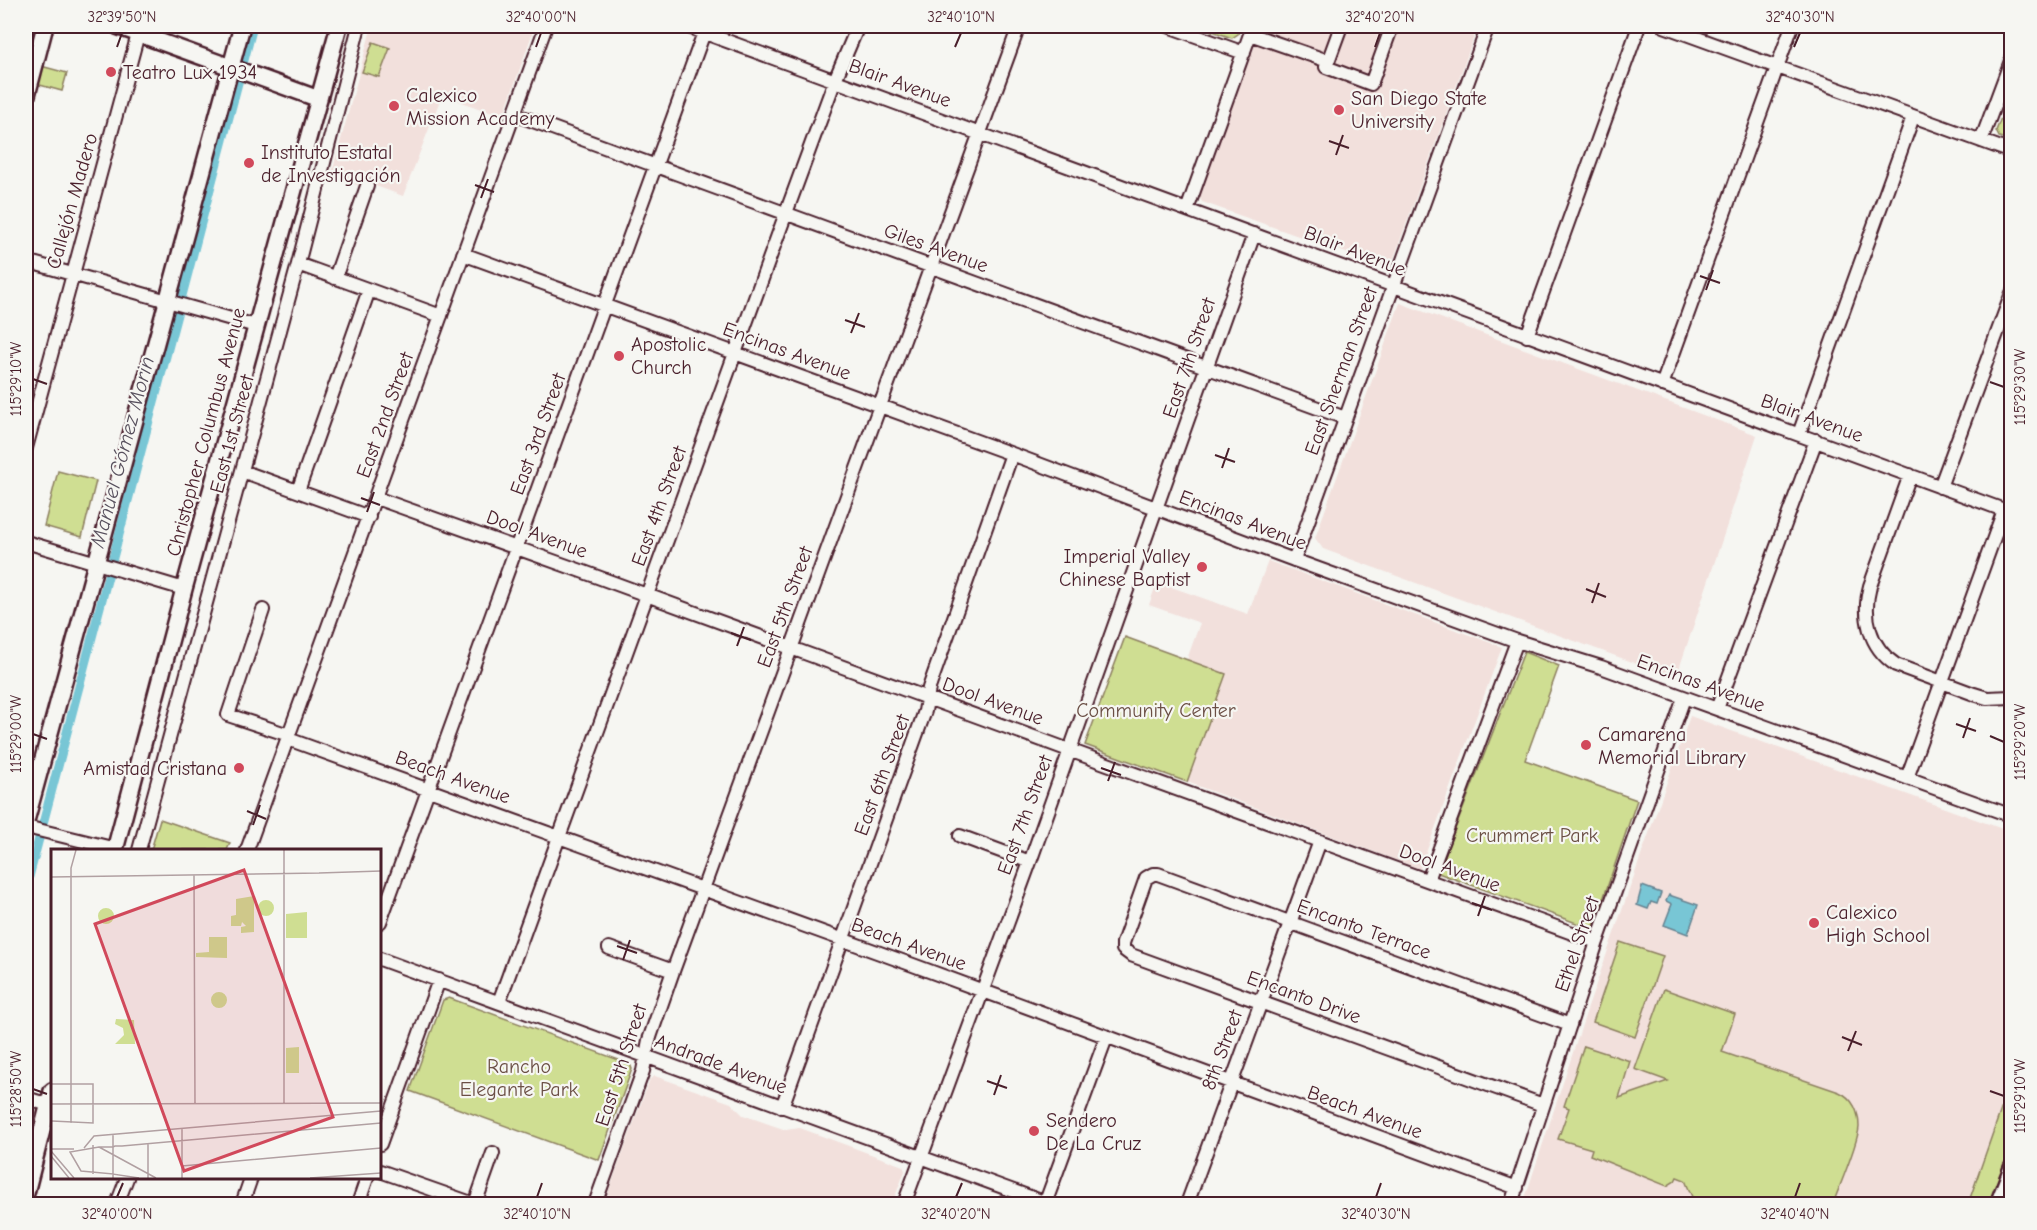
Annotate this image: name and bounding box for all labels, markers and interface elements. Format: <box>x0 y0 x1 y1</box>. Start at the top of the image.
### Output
text: 32°39'50"N <box>88 8 156 26</box>
text: 32°40'00"N <box>506 8 576 26</box>
text: 32°40'10"N <box>927 8 995 26</box>
text: 32°40'20"N <box>1345 8 1415 26</box>
text: 32°40'30"N <box>1765 8 1835 26</box>
street label: Blair Avenue <box>846 54 954 112</box>
place label: Teatro Lux 1934 <box>123 61 257 84</box>
marker: Teatro Lux 1934 <box>104 65 118 79</box>
place label: Calexico Mission Academy <box>406 84 555 130</box>
place label: San Diego State University <box>1351 87 1487 133</box>
marker: Calexico Mission Academy <box>387 99 401 113</box>
marker: San Diego State University <box>1332 103 1346 117</box>
street label: Callejón Madero <box>42 130 102 272</box>
place label: Instituto Estatal de Investigación <box>261 141 401 187</box>
marker: Instituto Estatal de Investigación <box>242 156 256 170</box>
street label: Giles Avenue <box>881 219 991 277</box>
street label: Blair Avenue <box>1301 221 1409 281</box>
street label: East Sherman Street <box>1300 282 1383 458</box>
street label: East 7th Street <box>1158 294 1221 421</box>
street label: Christopher Columbus Avenue <box>162 305 250 559</box>
street label: Encinas Avenue <box>720 317 854 385</box>
place label: Apostolic Church <box>631 333 707 379</box>
text: 115°29'10"W <box>7 342 25 416</box>
street label: East 2nd Street <box>352 348 419 481</box>
marker: Apostolic Church <box>612 349 626 363</box>
text: 115°29'30"W <box>2011 349 2029 425</box>
water label: Manuel Gómez Morin <box>85 354 159 551</box>
street label: East 3rd Street <box>505 369 571 498</box>
street label: East 1st Street <box>205 371 259 496</box>
street label: Blair Avenue <box>1758 389 1866 447</box>
street label: East 4th Street <box>627 442 692 569</box>
street label: Encinas Avenue <box>1176 485 1310 555</box>
street label: Dool Avenue <box>483 505 591 563</box>
street label: East 5th Street <box>752 542 818 671</box>
place label: Imperial Valley Chinese Baptist <box>1059 545 1191 591</box>
marker: Imperial Valley Chinese Baptist <box>1195 560 1209 574</box>
street label: Encinas Avenue <box>1634 649 1768 717</box>
street label: Dool Avenue <box>939 672 1047 730</box>
text: 115°29'00"W <box>7 695 25 773</box>
park label: Community Center <box>1076 699 1236 722</box>
text: 115°29'20"W <box>2011 704 2029 780</box>
street label: East 6th Street <box>849 710 915 839</box>
place label: Camarena Memorial Library <box>1598 723 1746 769</box>
marker: Camarena Memorial Library <box>1579 738 1593 752</box>
street label: Beach Avenue <box>392 746 514 808</box>
street label: East 7th Street <box>993 751 1058 878</box>
place label: Amistad Cristana <box>83 757 227 780</box>
marker: Amistad Cristana <box>232 761 246 775</box>
park label: Crummert Park <box>1466 824 1598 847</box>
street label: Dool Avenue <box>1396 839 1504 897</box>
inset map <box>51 849 381 1179</box>
street label: Ethel Street <box>1550 892 1605 995</box>
street label: Encanto Terrace <box>1294 894 1434 964</box>
place label: Calexico High School <box>1826 901 1930 947</box>
street label: Beach Avenue <box>848 913 970 975</box>
marker: Calexico High School <box>1807 916 1821 930</box>
street label: Encanto Drive <box>1244 966 1364 1028</box>
street label: East 5th Street <box>590 1000 652 1129</box>
street label: 8th Street <box>1197 1006 1248 1093</box>
street label: Andrade Avenue <box>652 1029 790 1099</box>
text: 115°28'50"W <box>7 1051 25 1127</box>
park label: Rancho Elegante Park <box>460 1055 579 1101</box>
text: 115°29'10"W <box>2011 1059 2029 1133</box>
street label: Beach Avenue <box>1304 1081 1426 1143</box>
place label: Sendero De La Cruz <box>1046 1109 1141 1155</box>
marker: Sendero De La Cruz <box>1027 1124 1041 1138</box>
text: 32°40'00"N <box>82 1205 152 1223</box>
text: 32°40'10"N <box>503 1205 571 1223</box>
text: 32°40'20"N <box>921 1205 991 1223</box>
text: 32°40'30"N <box>1341 1205 1411 1223</box>
text: 32°40'40"N <box>1761 1205 1829 1223</box>

